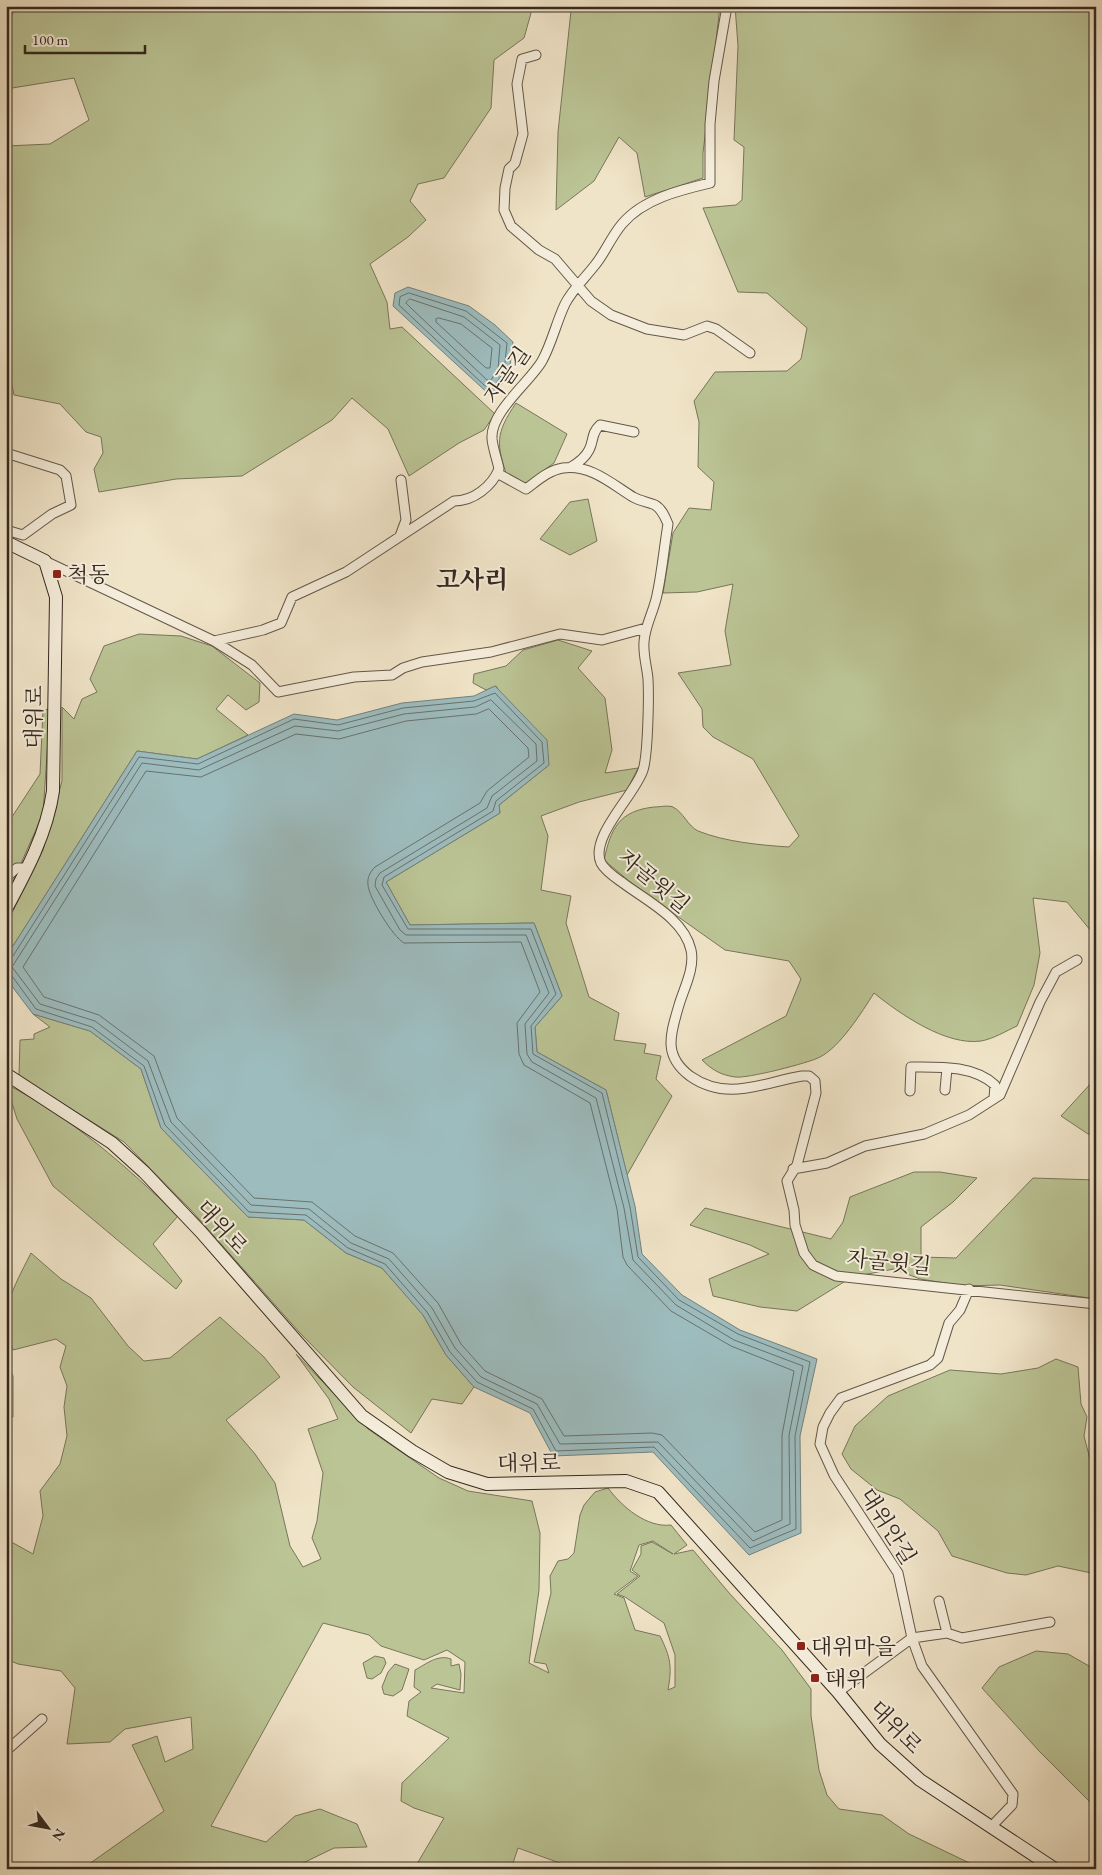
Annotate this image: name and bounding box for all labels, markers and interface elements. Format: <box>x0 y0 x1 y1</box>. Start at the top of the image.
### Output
scale bar <box>25 22 145 54</box>
text: 100 m <box>32 30 69 49</box>
street label: 자골길 <box>477 341 537 409</box>
place label: 척동 <box>67 560 110 589</box>
district label: 고사리 <box>436 563 508 595</box>
marker: 척동 <box>51 568 63 580</box>
street label: 대위로 <box>19 685 49 749</box>
street label: 자골윗길 <box>612 843 696 919</box>
street label: 대위로 <box>190 1194 254 1260</box>
street label: 자골윗길 <box>845 1243 933 1281</box>
street label: 대위로 <box>497 1448 561 1478</box>
street label: 대위안길 <box>853 1482 923 1570</box>
place label: 대위마을 <box>811 1632 896 1661</box>
marker: 대위마을 <box>795 1640 807 1652</box>
place label: 대위 <box>825 1664 868 1693</box>
marker: 대위 <box>809 1672 821 1684</box>
street label: 대위로 <box>863 1694 929 1760</box>
north arrow <box>22 1802 72 1852</box>
text: N <box>48 1825 70 1845</box>

